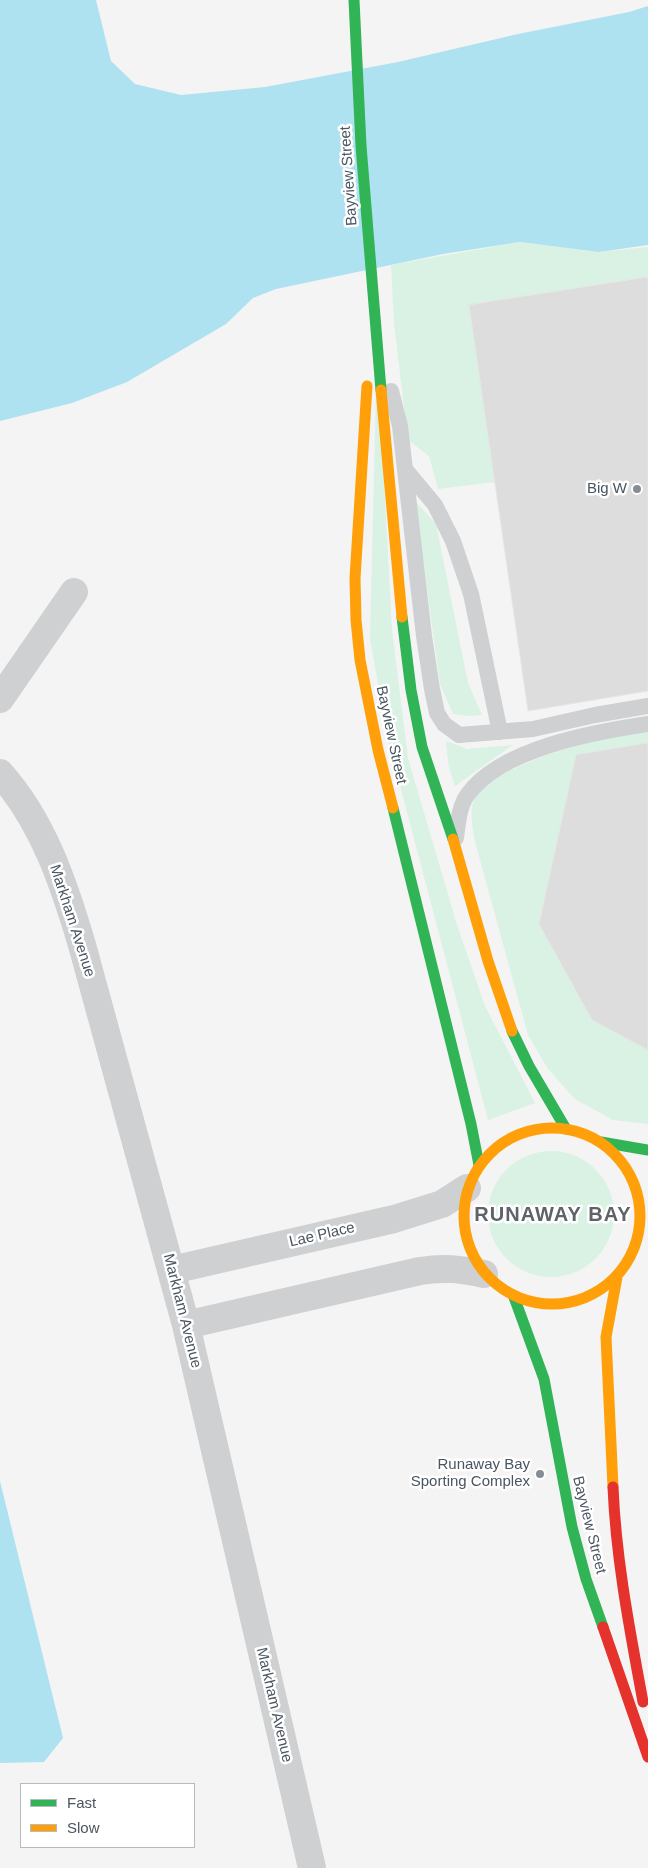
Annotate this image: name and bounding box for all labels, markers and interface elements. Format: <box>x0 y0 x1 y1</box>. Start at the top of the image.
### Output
street label: Bayview Street <box>337 125 361 227</box>
place label: Big W <box>587 480 627 498</box>
marker: Big W <box>631 483 643 495</box>
street label: Bayview Street <box>372 684 410 786</box>
street label: Markham Avenue <box>45 862 99 980</box>
district label: RUNAWAY BAY <box>473 1203 633 1227</box>
street label: Lae Place <box>287 1219 357 1251</box>
street label: Markham Avenue <box>159 1252 205 1370</box>
place label: Runaway Bay Sporting Complex <box>411 1456 530 1491</box>
marker: Runaway Bay Sporting Complex <box>534 1468 546 1480</box>
street label: Bayview Street <box>568 1474 610 1576</box>
street label: Markham Avenue <box>252 1646 296 1764</box>
legend <box>20 1783 195 1848</box>
text: Fast <box>67 1794 96 1811</box>
text: Slow <box>67 1819 100 1836</box>

